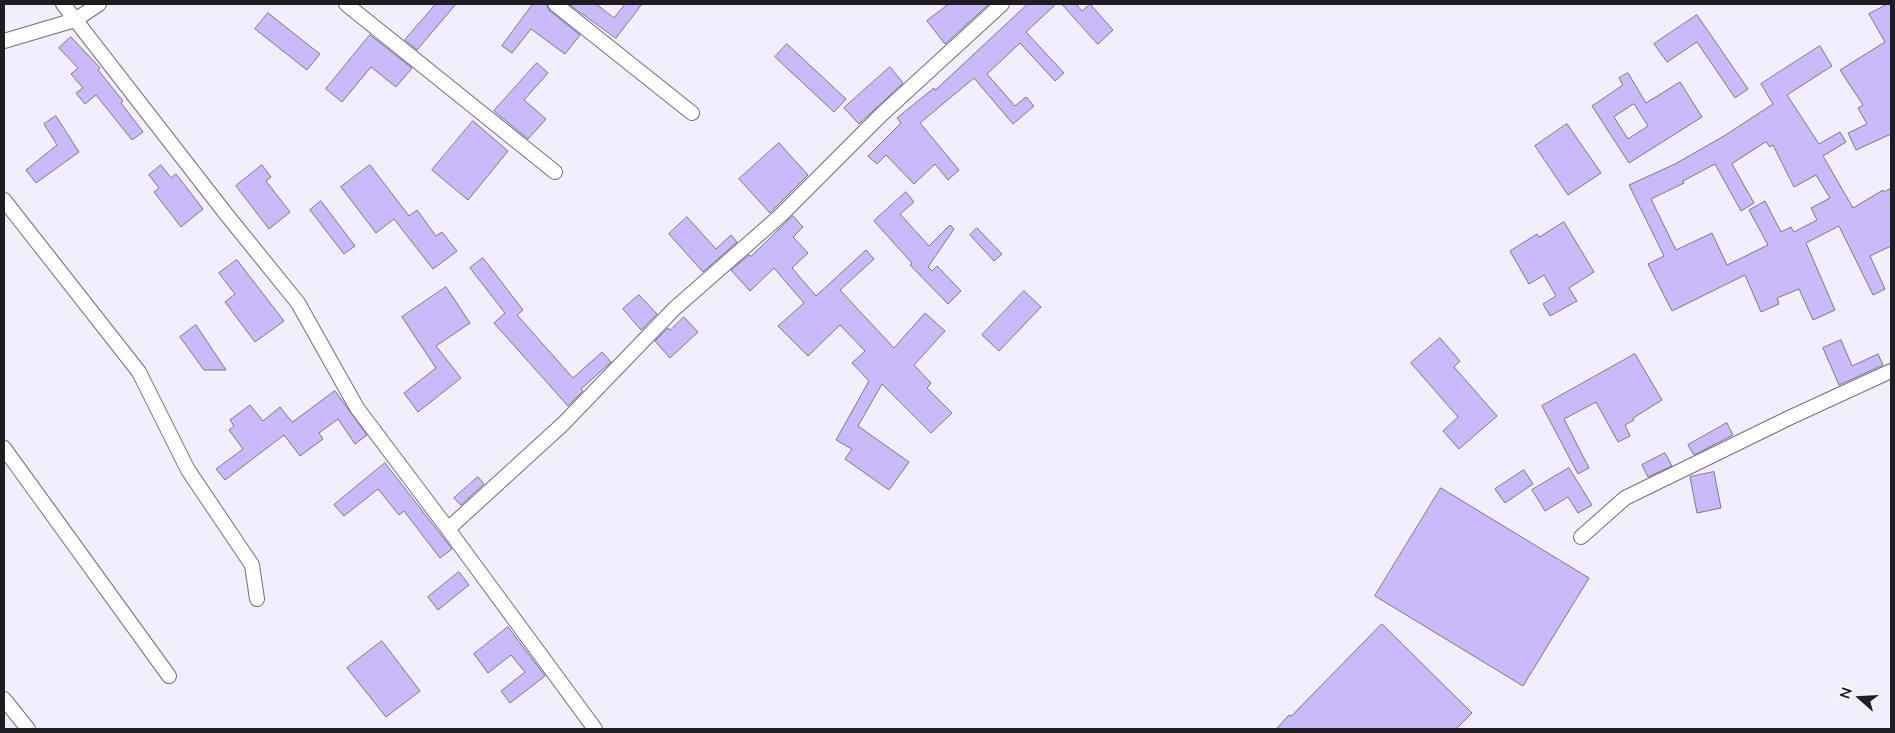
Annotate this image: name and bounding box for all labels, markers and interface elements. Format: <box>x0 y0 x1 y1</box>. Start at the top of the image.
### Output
north arrow <box>1835 673 1885 723</box>
text: N <box>1836 685 1855 701</box>

